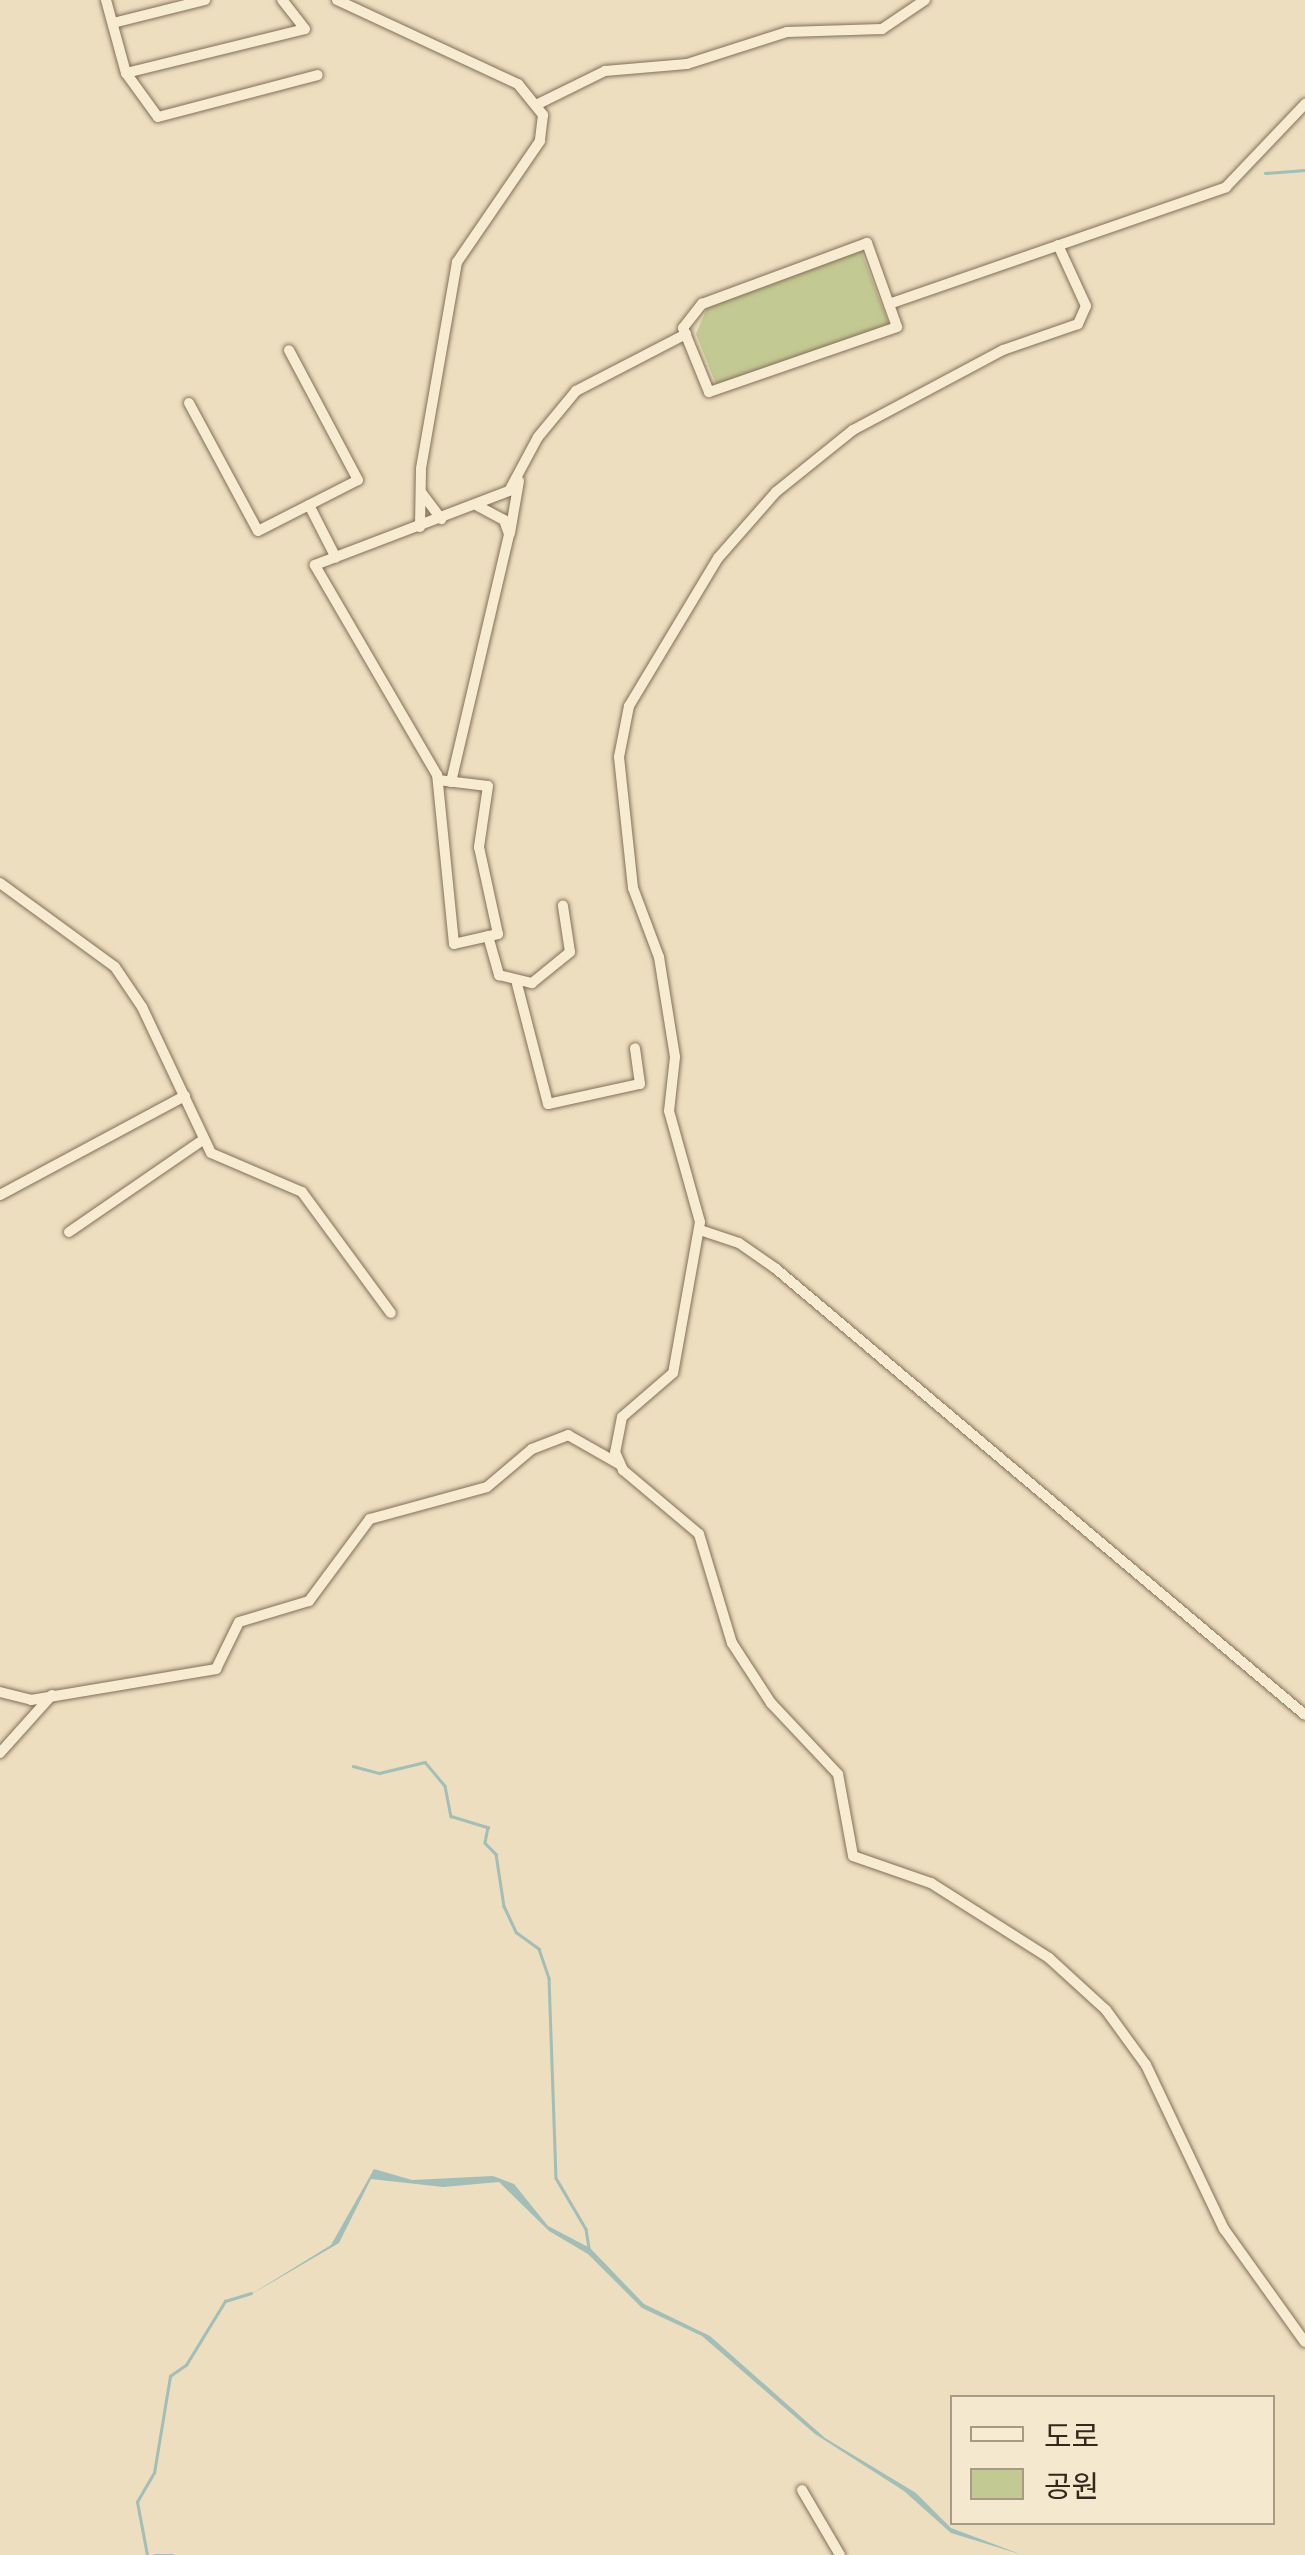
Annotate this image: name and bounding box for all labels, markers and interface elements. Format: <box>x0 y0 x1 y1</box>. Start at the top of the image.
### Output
legend <box>950 2395 1275 2525</box>
text: 도로 <box>1044 2416 1099 2457</box>
text: 공원 <box>1044 2466 1099 2507</box>

